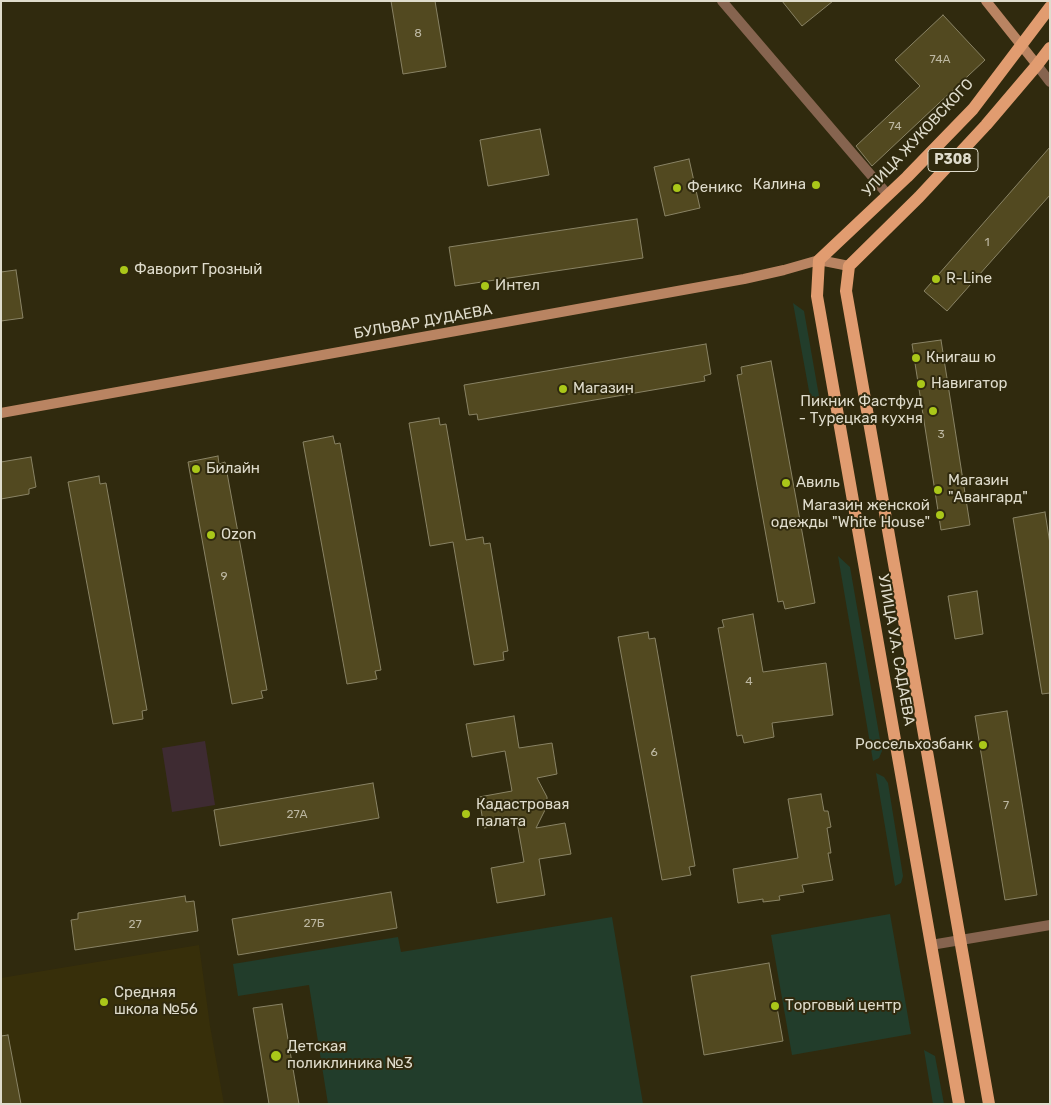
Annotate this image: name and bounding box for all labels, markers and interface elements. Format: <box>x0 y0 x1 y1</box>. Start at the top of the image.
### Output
house number: 8 <box>414 27 422 41</box>
house number: 74А <box>929 53 951 67</box>
street label: УЛИЦА ЖУКОВСКОГО <box>859 75 977 201</box>
house number: 74 <box>888 120 902 134</box>
road number: P308 <box>928 148 978 172</box>
place label: Калина <box>753 176 806 194</box>
place label: Феникс <box>687 179 742 197</box>
marker: Калина <box>810 179 822 191</box>
marker: Феникс <box>671 182 683 194</box>
house number: 1 <box>984 236 990 250</box>
place label: Фаворит Грозный <box>134 261 262 279</box>
marker: Фаворит Грозный <box>118 264 130 276</box>
place label: R-Line <box>946 270 992 288</box>
marker: R-Line <box>930 273 942 285</box>
place label: Интел <box>495 277 540 295</box>
marker: Интел <box>479 280 491 292</box>
street label: БУЛЬВАР ДУДАЕВА <box>352 301 494 343</box>
place label: Книгаш ю <box>926 349 996 367</box>
marker: Книгаш ю <box>910 352 922 364</box>
place label: Навигатор <box>931 375 1007 393</box>
marker: Навигатор <box>915 378 927 390</box>
place label: Магазин <box>573 380 634 398</box>
marker: Магазин <box>557 383 569 395</box>
place label: Пикник Фастфуд - Турецкая кухня <box>799 393 923 428</box>
marker: Пикник Фастфуд - Турецкая кухня <box>927 405 939 417</box>
house number: 3 <box>937 428 945 442</box>
place label: Билайн <box>206 460 260 478</box>
marker: Билайн <box>190 463 202 475</box>
place label: Магазин "Авангард" <box>948 472 1028 507</box>
place label: Авиль <box>796 474 840 492</box>
marker: Авиль <box>780 477 792 489</box>
marker: Магазин "Авангард" <box>932 484 944 496</box>
place label: Магазин женской одежды "White House" <box>771 497 930 532</box>
marker: Магазин женской одежды "White House" <box>934 509 946 521</box>
place label: Ozon <box>221 526 256 544</box>
marker: Ozon <box>205 529 217 541</box>
house number: 9 <box>220 570 228 584</box>
street label: УЛИЦА У.А. САДАЕВА <box>874 573 918 727</box>
house number: 4 <box>745 675 753 689</box>
place label: Россельхозбанк <box>855 736 973 754</box>
marker: Россельхозбанк <box>977 739 989 751</box>
house number: 6 <box>650 746 658 760</box>
place label: Кадастровая палата <box>476 796 570 831</box>
house number: 7 <box>1003 799 1009 813</box>
house number: 27А <box>286 808 308 822</box>
marker: Кадастровая палата <box>460 808 472 820</box>
house number: 27Б <box>304 917 324 931</box>
house number: 27 <box>128 918 142 932</box>
place label: Средняя школа №56 <box>114 984 198 1019</box>
marker: Средняя школа №56 <box>98 996 110 1008</box>
place label: Торговый центр <box>785 997 901 1015</box>
marker: Торговый центр <box>769 1000 781 1012</box>
place label: Детская поликлиника №3 <box>287 1038 413 1073</box>
marker: Детская поликлиника №3 <box>269 1049 283 1063</box>

